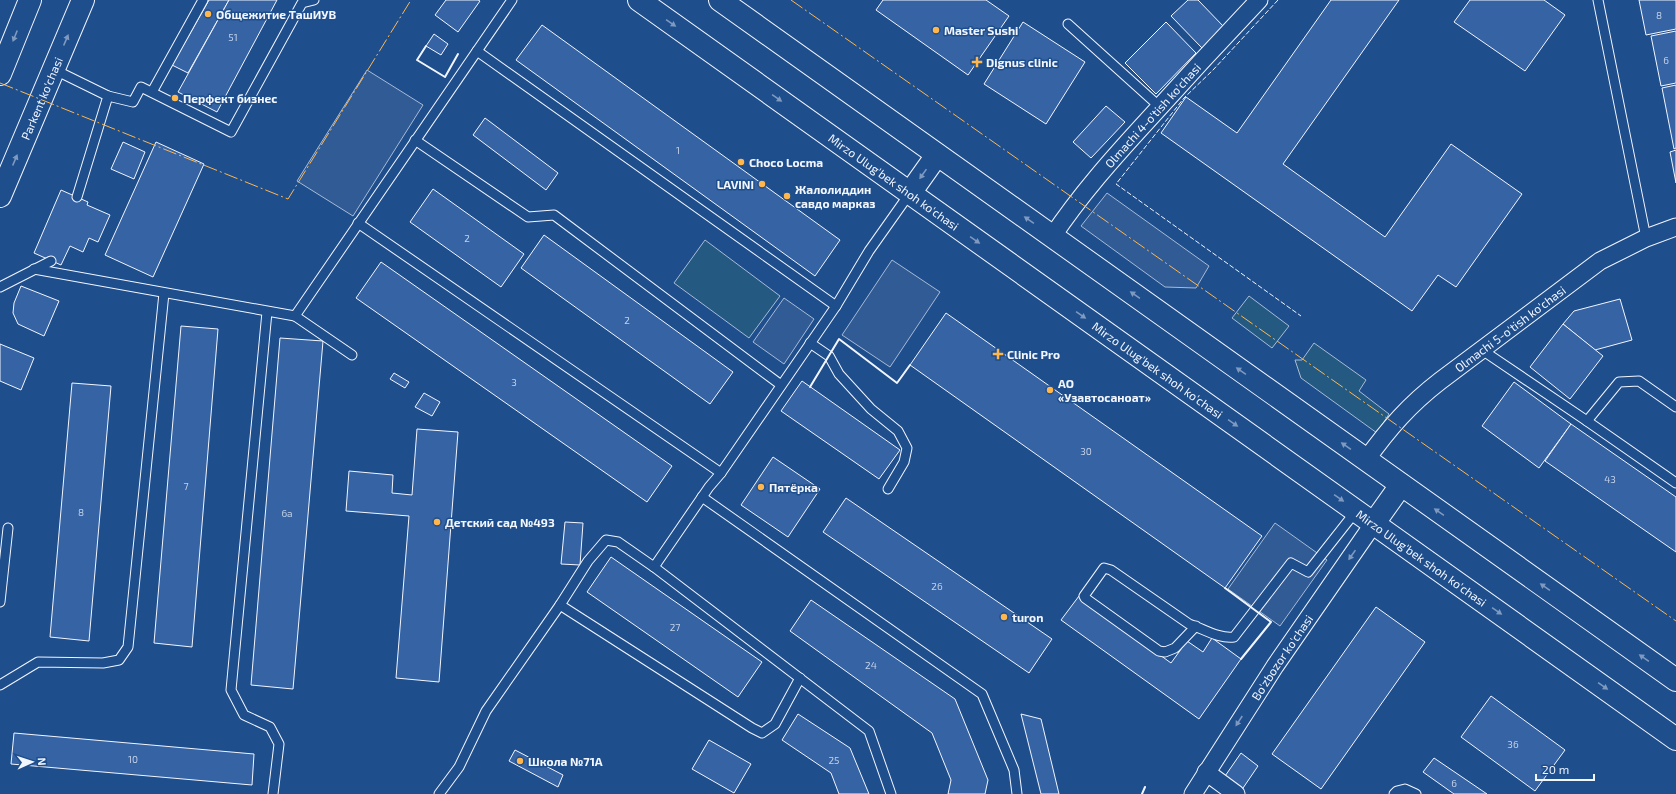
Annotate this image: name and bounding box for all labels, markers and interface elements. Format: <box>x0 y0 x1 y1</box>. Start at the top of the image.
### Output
place label: Общежитие ТашИУВ <box>216 7 336 21</box>
marker: Общежитие ТашИУВ <box>203 9 213 19</box>
house number: 8 <box>1656 9 1662 21</box>
one-way arrow <box>666 19 676 27</box>
place label: Master Sushi <box>944 23 1018 37</box>
marker: Master Sushi <box>931 25 941 35</box>
one-way arrow <box>12 31 18 43</box>
house number: 51 <box>228 31 238 43</box>
one-way arrow <box>63 34 69 46</box>
house number: 6 <box>1663 54 1669 66</box>
street label: Parkent ko'chasi <box>18 55 65 142</box>
place label: Dignus clinic <box>986 55 1058 69</box>
marker: Dignus clinic <box>971 56 983 68</box>
street label: Olmachi 4-o'tish ko'chasi <box>1102 60 1203 170</box>
place label: Перфект бизнес <box>183 91 277 105</box>
marker: Перфект бизнес <box>170 93 180 103</box>
one-way arrow <box>771 94 782 102</box>
street label: Mirzo Ulug'bek shoh ko'chasi <box>826 131 962 233</box>
house number: 1 <box>676 144 680 156</box>
one-way arrow <box>12 154 18 166</box>
place label: Choco Locma <box>749 155 823 169</box>
marker: Choco Locma <box>736 157 746 167</box>
one-way arrow <box>919 168 927 179</box>
place label: LAVINI <box>717 177 754 191</box>
marker: LAVINI <box>757 179 767 189</box>
place label: Жалолиддин савдо марказ <box>795 182 875 210</box>
marker: Жалолиддин савдо марказ <box>782 191 792 201</box>
one-way arrow <box>1023 216 1034 224</box>
house number: 2 <box>464 232 470 244</box>
one-way arrow <box>970 236 981 244</box>
street label: Olmachi 5-o'tish ko'chasi <box>1452 283 1568 375</box>
one-way arrow <box>1129 291 1140 299</box>
one-way arrow <box>1076 311 1087 319</box>
house number: 2 <box>624 314 630 326</box>
street label: Mirzo Ulug'bek shoh ko'chasi <box>1090 319 1226 421</box>
place label: Clinic Pro <box>1007 347 1060 361</box>
marker: Clinic Pro <box>992 348 1004 360</box>
one-way arrow <box>1235 367 1246 375</box>
house number: 3 <box>511 376 517 388</box>
place label: АО «Узавтосаноат» <box>1058 376 1151 404</box>
marker: АО «Узавтосаноат» <box>1045 385 1055 395</box>
one-way arrow <box>1228 419 1238 427</box>
one-way arrow <box>1341 442 1352 450</box>
house number: 30 <box>1080 445 1092 457</box>
house number: 43 <box>1604 473 1616 485</box>
house number: 7 <box>183 480 189 492</box>
place label: Пятёрка <box>769 480 818 494</box>
marker: Пятёрка <box>756 482 766 492</box>
one-way arrow <box>1333 494 1344 502</box>
house number: 8 <box>78 506 84 518</box>
house number: 6а <box>281 507 293 519</box>
street label: Mirzo Ulug'bek shoh ko'chasi <box>1354 507 1489 609</box>
one-way arrow <box>1434 508 1444 516</box>
place label: Детский сад №493 <box>445 515 555 529</box>
marker: Детский сад №493 <box>432 517 442 527</box>
one-way arrow <box>1348 550 1356 561</box>
house number: 26 <box>931 580 943 592</box>
one-way arrow <box>1540 583 1550 591</box>
one-way arrow <box>1492 607 1502 615</box>
place label: turon <box>1012 610 1043 624</box>
marker: turon <box>999 612 1009 622</box>
street label: Bo'zbozor ko'chasi <box>1248 612 1315 703</box>
house number: 27 <box>670 621 680 633</box>
one-way arrow <box>1639 654 1650 662</box>
house number: 24 <box>865 659 877 671</box>
one-way arrow <box>1598 682 1608 690</box>
one-way arrow <box>1235 716 1243 726</box>
house number: 36 <box>1507 738 1519 750</box>
north arrow <box>12 742 52 782</box>
house number: 10 <box>128 753 138 765</box>
place label: Школа №71А <box>528 754 603 768</box>
house number: 25 <box>829 754 839 766</box>
marker: Школа №71А <box>515 756 525 766</box>
scale bar <box>1536 756 1594 782</box>
text: N <box>36 757 49 766</box>
text: 20 m <box>1542 762 1569 776</box>
house number: 6 <box>1451 777 1457 789</box>

